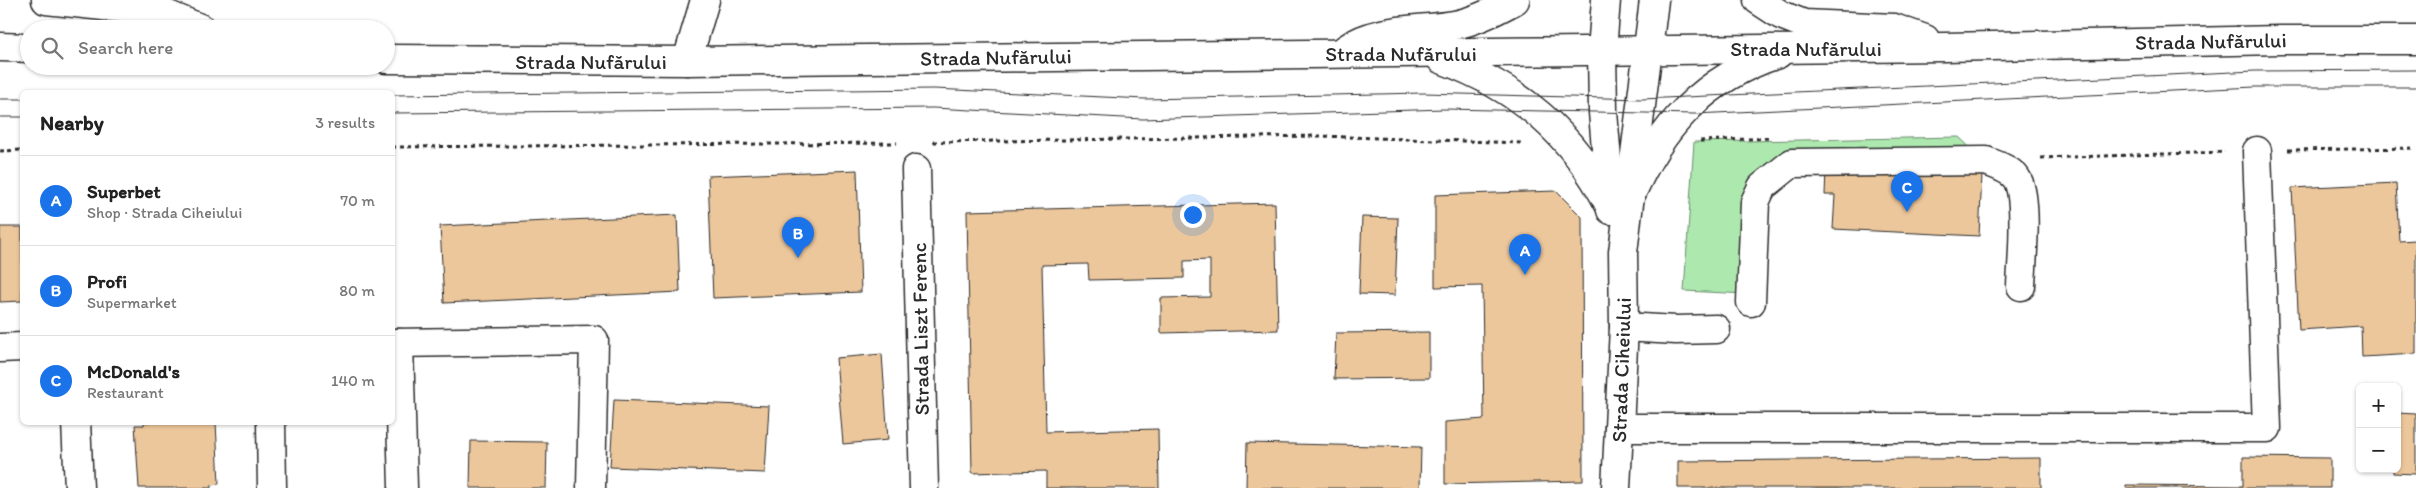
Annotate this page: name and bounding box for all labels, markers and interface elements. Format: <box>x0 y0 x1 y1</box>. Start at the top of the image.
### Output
search box <box>20 20 395 75</box>
street label: Strada Nufărului <box>2135 27 2287 55</box>
icon: search <box>38 34 66 62</box>
text: Search here <box>78 36 173 59</box>
street label: Strada Nufărului <box>1730 36 1882 61</box>
street label: Strada Nufărului <box>1325 41 1477 66</box>
street label: Strada Nufărului <box>920 43 1072 71</box>
street label: Strada Nufărului <box>515 49 667 74</box>
text: Nearby <box>40 110 104 135</box>
text: 3 results <box>315 113 375 132</box>
pin: C <box>1891 171 1923 212</box>
text: Superbet <box>87 180 161 203</box>
text: A <box>51 191 61 210</box>
text: 70 m <box>340 191 375 210</box>
your location <box>1180 202 1206 228</box>
text: Shop · Strada Ciheiului <box>87 203 242 222</box>
pin: B <box>782 217 814 258</box>
pin: A <box>1509 234 1541 275</box>
street label: Strada Liszt Ferenc <box>906 242 934 416</box>
text: Profi <box>87 270 127 293</box>
text: B <box>51 281 61 300</box>
text: 80 m <box>339 281 375 300</box>
text: Supermarket <box>87 293 177 312</box>
street label: Strada Ciheiului <box>1606 297 1636 443</box>
text: McDonald's <box>87 360 180 383</box>
text: C <box>51 371 61 390</box>
text: 140 m <box>331 371 375 390</box>
text: Restaurant <box>87 383 164 402</box>
map controls <box>2356 383 2401 473</box>
button: + <box>2356 383 2401 428</box>
button: − <box>2356 428 2401 473</box>

